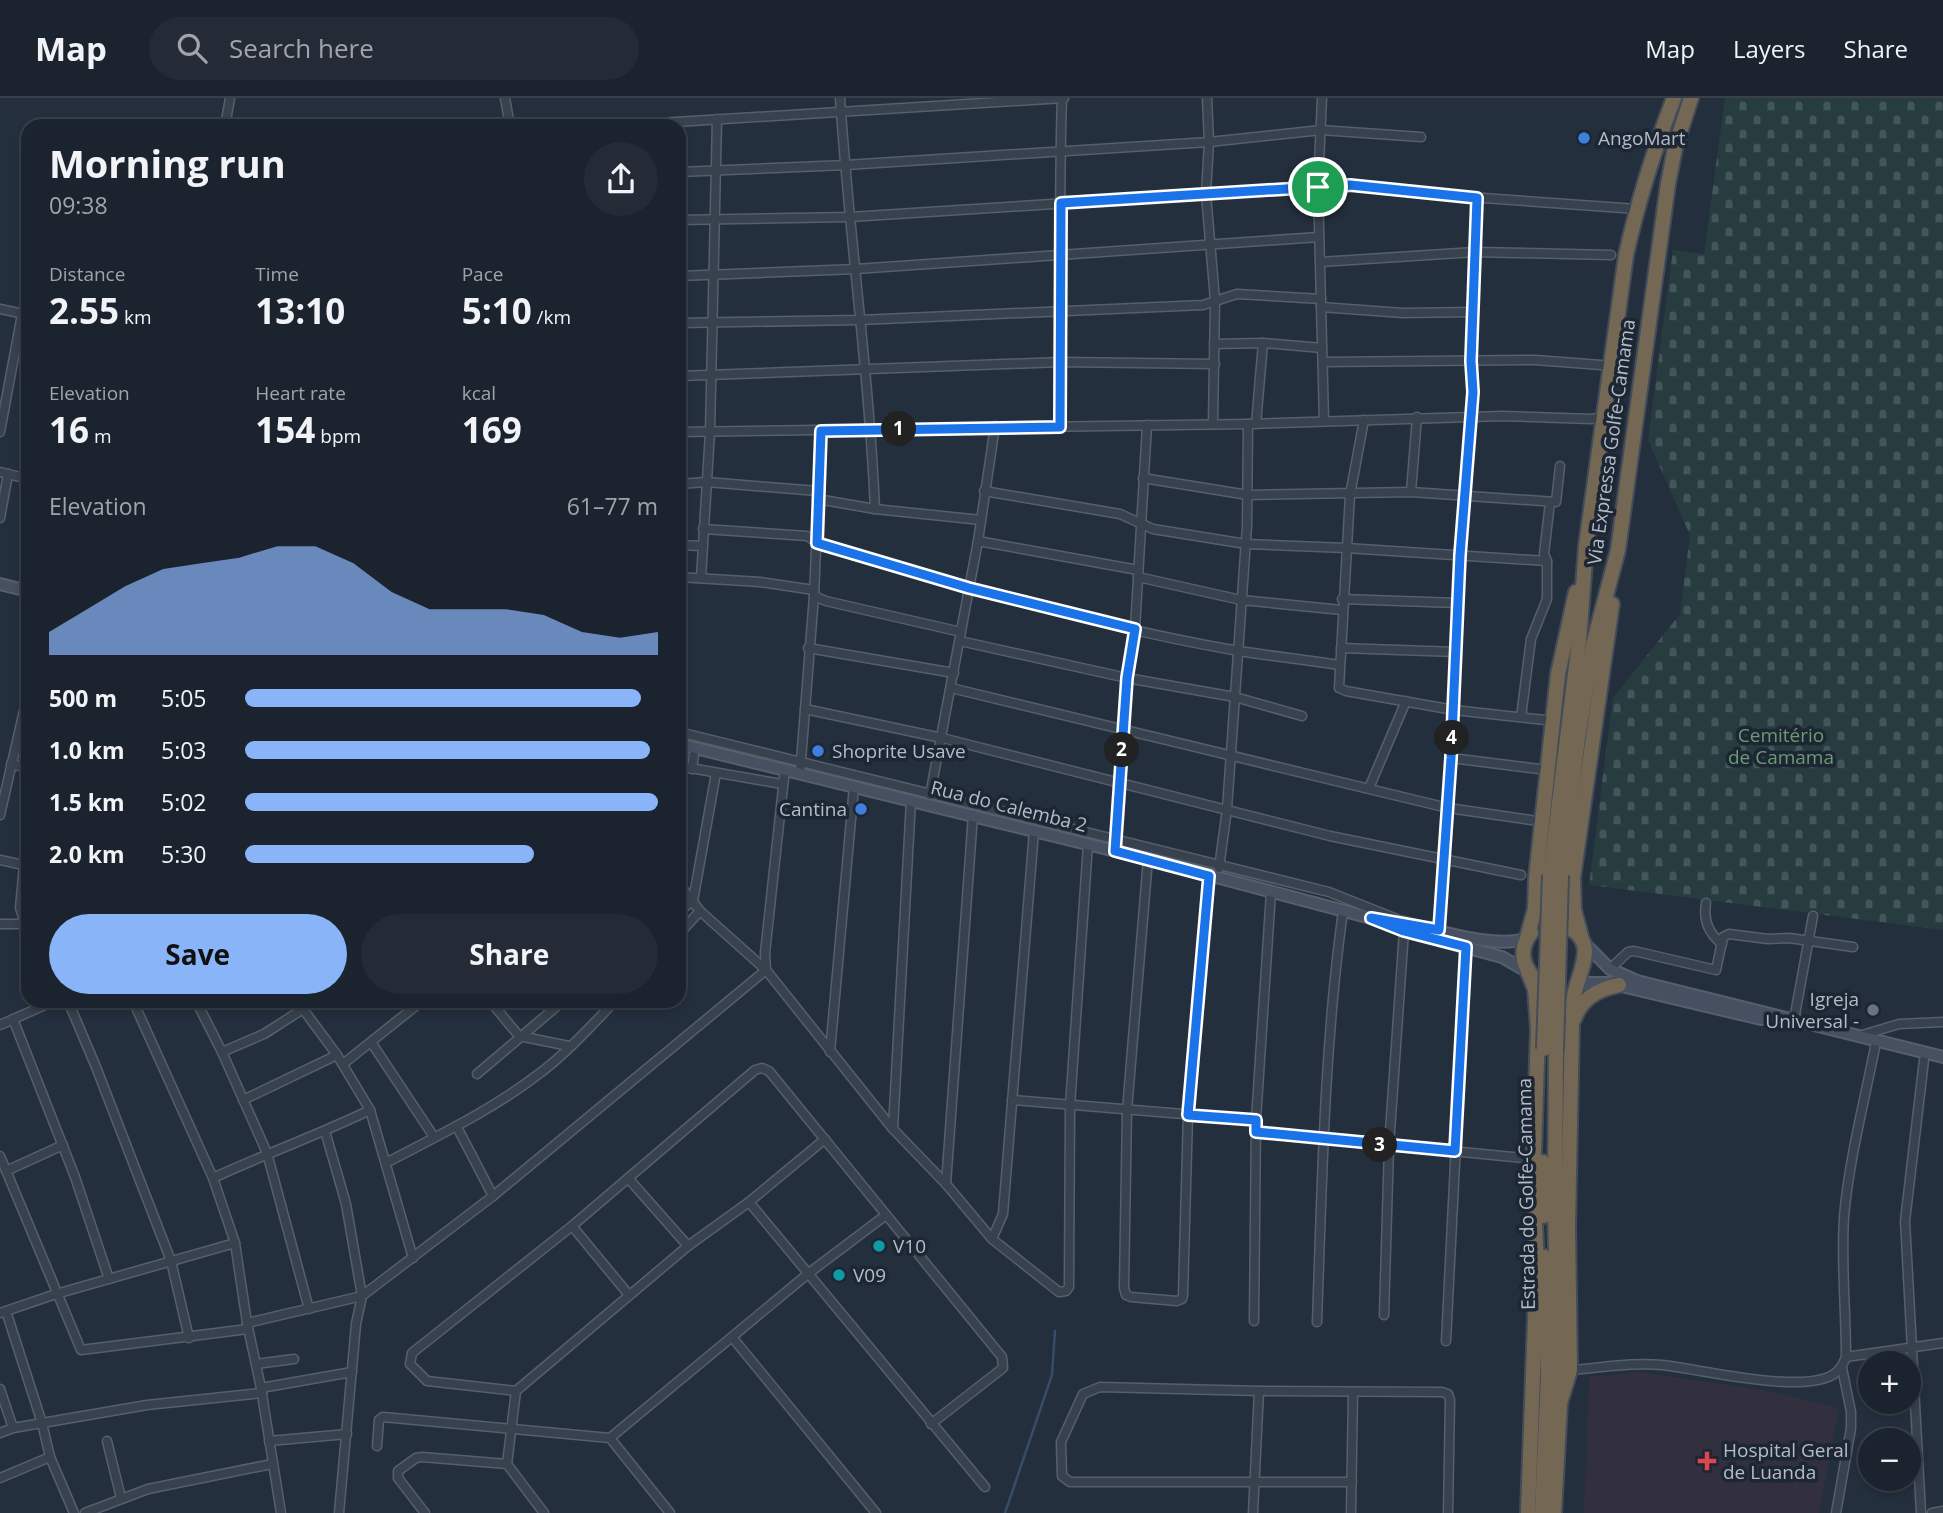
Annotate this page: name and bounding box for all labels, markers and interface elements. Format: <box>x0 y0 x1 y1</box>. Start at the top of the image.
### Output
search box <box>149 17 639 80</box>
text: Map <box>35 26 107 71</box>
icon: search <box>173 29 211 67</box>
text: Search here <box>229 30 374 66</box>
text: Map <box>1645 32 1695 65</box>
text: Layers <box>1733 32 1806 65</box>
text: Share <box>1844 32 1908 65</box>
place label: AngoMart <box>1598 125 1686 151</box>
marker: AngoMart <box>1576 130 1592 146</box>
text: Morning run <box>49 137 286 189</box>
button: share <box>584 142 658 216</box>
pin <box>1288 157 1348 217</box>
icon: arrive <box>1299 168 1337 206</box>
text: 09:38 <box>49 189 108 221</box>
text: Distance <box>49 261 125 287</box>
text: Time <box>255 261 299 287</box>
text: Pace <box>462 261 503 287</box>
text: 2.55 <box>49 287 119 334</box>
text: 13:10 <box>255 287 345 334</box>
text: 5:10 <box>462 287 532 334</box>
text: km <box>119 304 152 330</box>
text: /km <box>532 304 571 330</box>
street label: Via Expressa Golfe-Camama <box>1581 317 1641 567</box>
text: Elevation <box>49 380 130 406</box>
text: Heart rate <box>255 380 346 406</box>
text: kcal <box>462 380 496 406</box>
text: 16 <box>49 406 89 453</box>
text: 154 <box>255 406 315 453</box>
text: 169 <box>462 406 522 453</box>
pin: 1 <box>881 412 916 446</box>
text: 1 <box>893 415 904 441</box>
text: m <box>89 423 112 449</box>
text: bpm <box>315 423 361 449</box>
text: Elevation <box>49 490 147 522</box>
text: 61–77 m <box>567 490 658 522</box>
text: 500 m <box>49 682 117 714</box>
text: 5:05 <box>161 682 207 714</box>
pin: 4 <box>1434 720 1470 756</box>
park label: Cemitério de Camama <box>1728 722 1834 770</box>
text: 4 <box>1446 724 1457 750</box>
pin: 2 <box>1104 732 1140 768</box>
text: 1.0 km <box>49 734 125 766</box>
text: 5:03 <box>161 734 207 766</box>
text: 2 <box>1116 736 1127 762</box>
place label: Shoprite Usave <box>832 738 966 764</box>
marker: Shoprite Usave <box>810 743 826 759</box>
street label: Rua do Calemba 2 <box>928 774 1090 838</box>
text: 1.5 km <box>49 786 125 818</box>
text: 5:02 <box>161 786 207 818</box>
place label: Cantina <box>779 796 847 822</box>
marker: Cantina <box>853 801 869 817</box>
text: 2.0 km <box>49 838 125 870</box>
text: 5:30 <box>161 838 207 870</box>
button: Save <box>49 914 347 994</box>
button: Share <box>361 914 658 994</box>
place label: Igreja Universal - <box>1765 986 1859 1034</box>
marker: Igreja Universal - <box>1865 1002 1881 1018</box>
street label: Estrada do Golfe-Camama <box>1511 1078 1541 1310</box>
pin: 3 <box>1362 1128 1398 1162</box>
text: 3 <box>1374 1131 1385 1157</box>
place label: V10 <box>893 1233 926 1259</box>
marker: V10 <box>871 1238 887 1254</box>
place label: V09 <box>853 1262 886 1288</box>
marker: V09 <box>831 1267 847 1283</box>
map controls <box>1858 1351 1921 1491</box>
button: + <box>1858 1351 1921 1414</box>
button: − <box>1858 1428 1921 1491</box>
place label: Hospital Geral de Luanda <box>1723 1437 1849 1485</box>
marker: Hospital Geral de Luanda <box>1697 1451 1717 1471</box>

